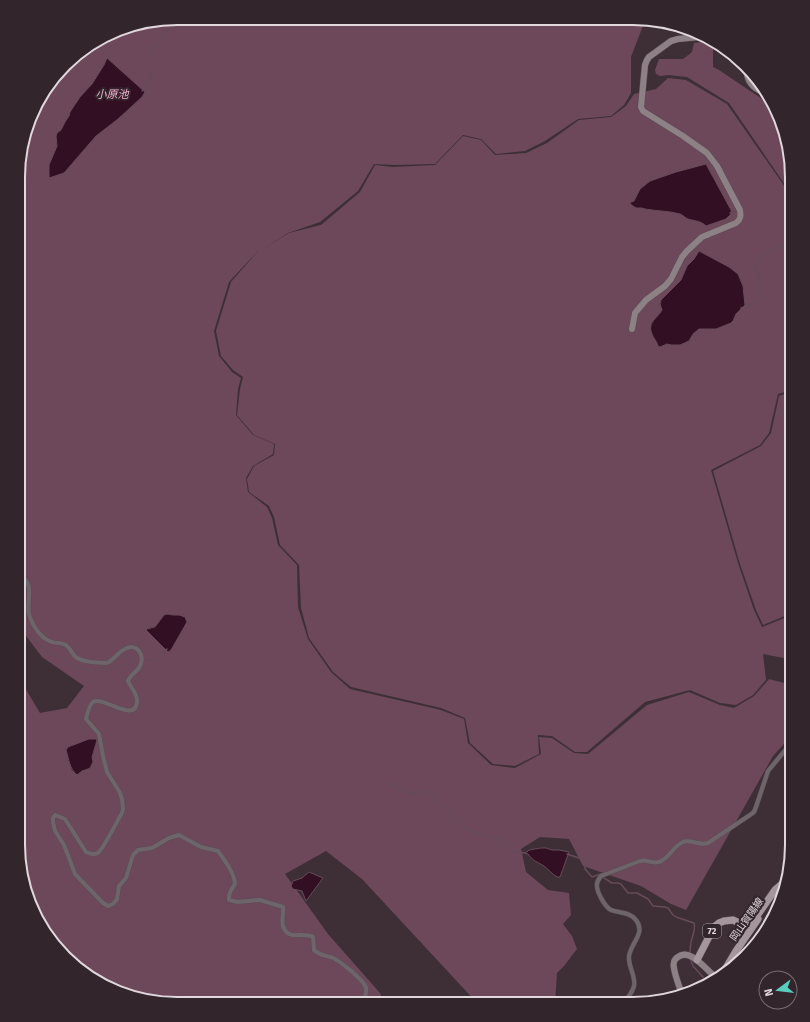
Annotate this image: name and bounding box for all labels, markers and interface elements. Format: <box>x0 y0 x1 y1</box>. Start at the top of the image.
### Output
water label: 小原池 <box>96 88 129 101</box>
street label: 岡山賀陽線 <box>728 896 766 943</box>
road number: 72 <box>703 924 721 938</box>
north arrow <box>758 970 798 1010</box>
text: N <box>762 987 776 998</box>

